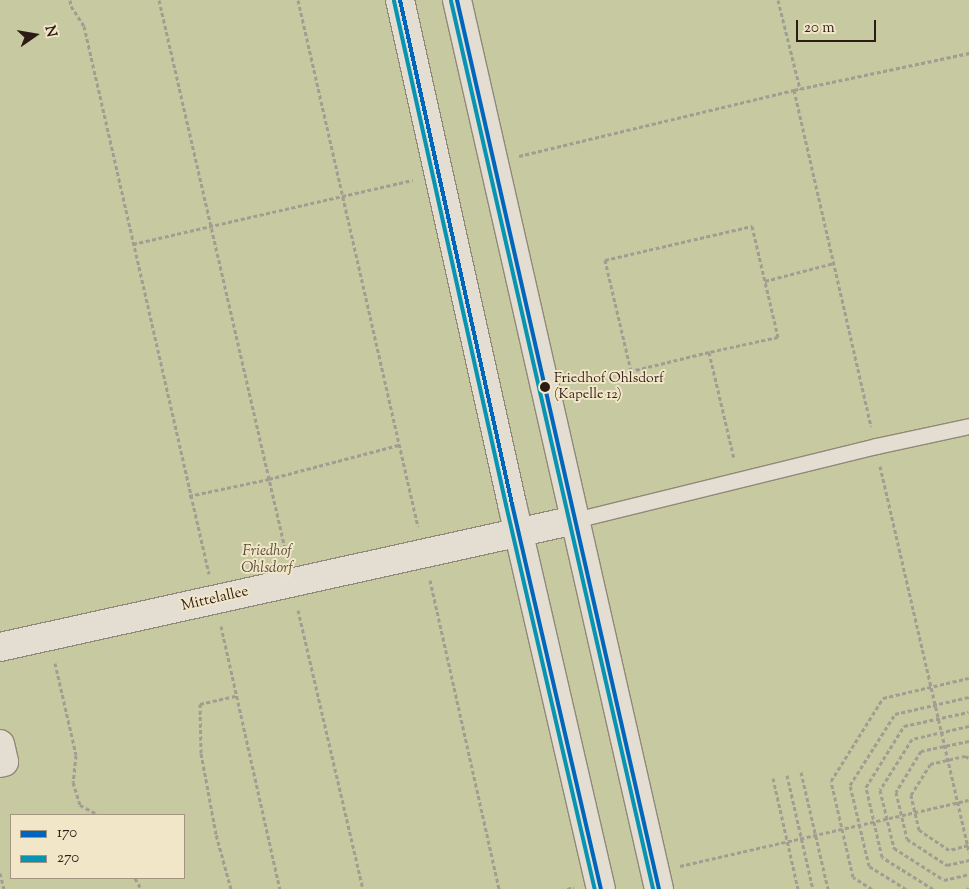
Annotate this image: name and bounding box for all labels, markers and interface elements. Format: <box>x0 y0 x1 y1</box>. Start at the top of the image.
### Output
north arrow <box>10 10 60 60</box>
scale bar <box>799 10 879 42</box>
text: 20 m <box>804 18 835 39</box>
text: N <box>39 24 61 39</box>
place label: Friedhof Ohlsdorf (Kapelle 12) <box>554 371 664 404</box>
marker: Friedhof Ohlsdorf (Kapelle 12) <box>540 382 550 392</box>
park label: Friedhof Ohlsdorf <box>241 542 293 577</box>
street label: Mittelallee <box>180 583 250 615</box>
legend <box>10 814 185 879</box>
text: 170 <box>57 823 77 844</box>
text: 270 <box>57 848 79 869</box>

